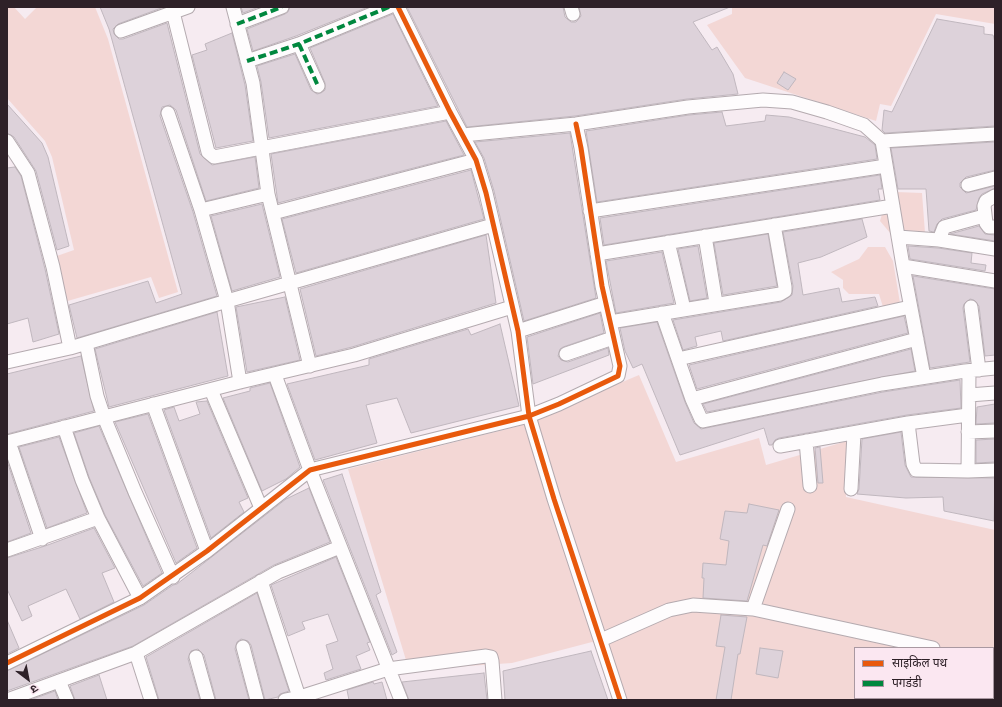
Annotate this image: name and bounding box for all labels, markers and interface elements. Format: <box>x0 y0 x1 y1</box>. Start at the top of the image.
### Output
legend <box>854 647 994 699</box>
text: साइकिल पथ <box>892 655 947 671</box>
north arrow <box>8 659 48 699</box>
text: पगडंडी <box>892 675 922 691</box>
text: उ <box>28 682 41 697</box>

